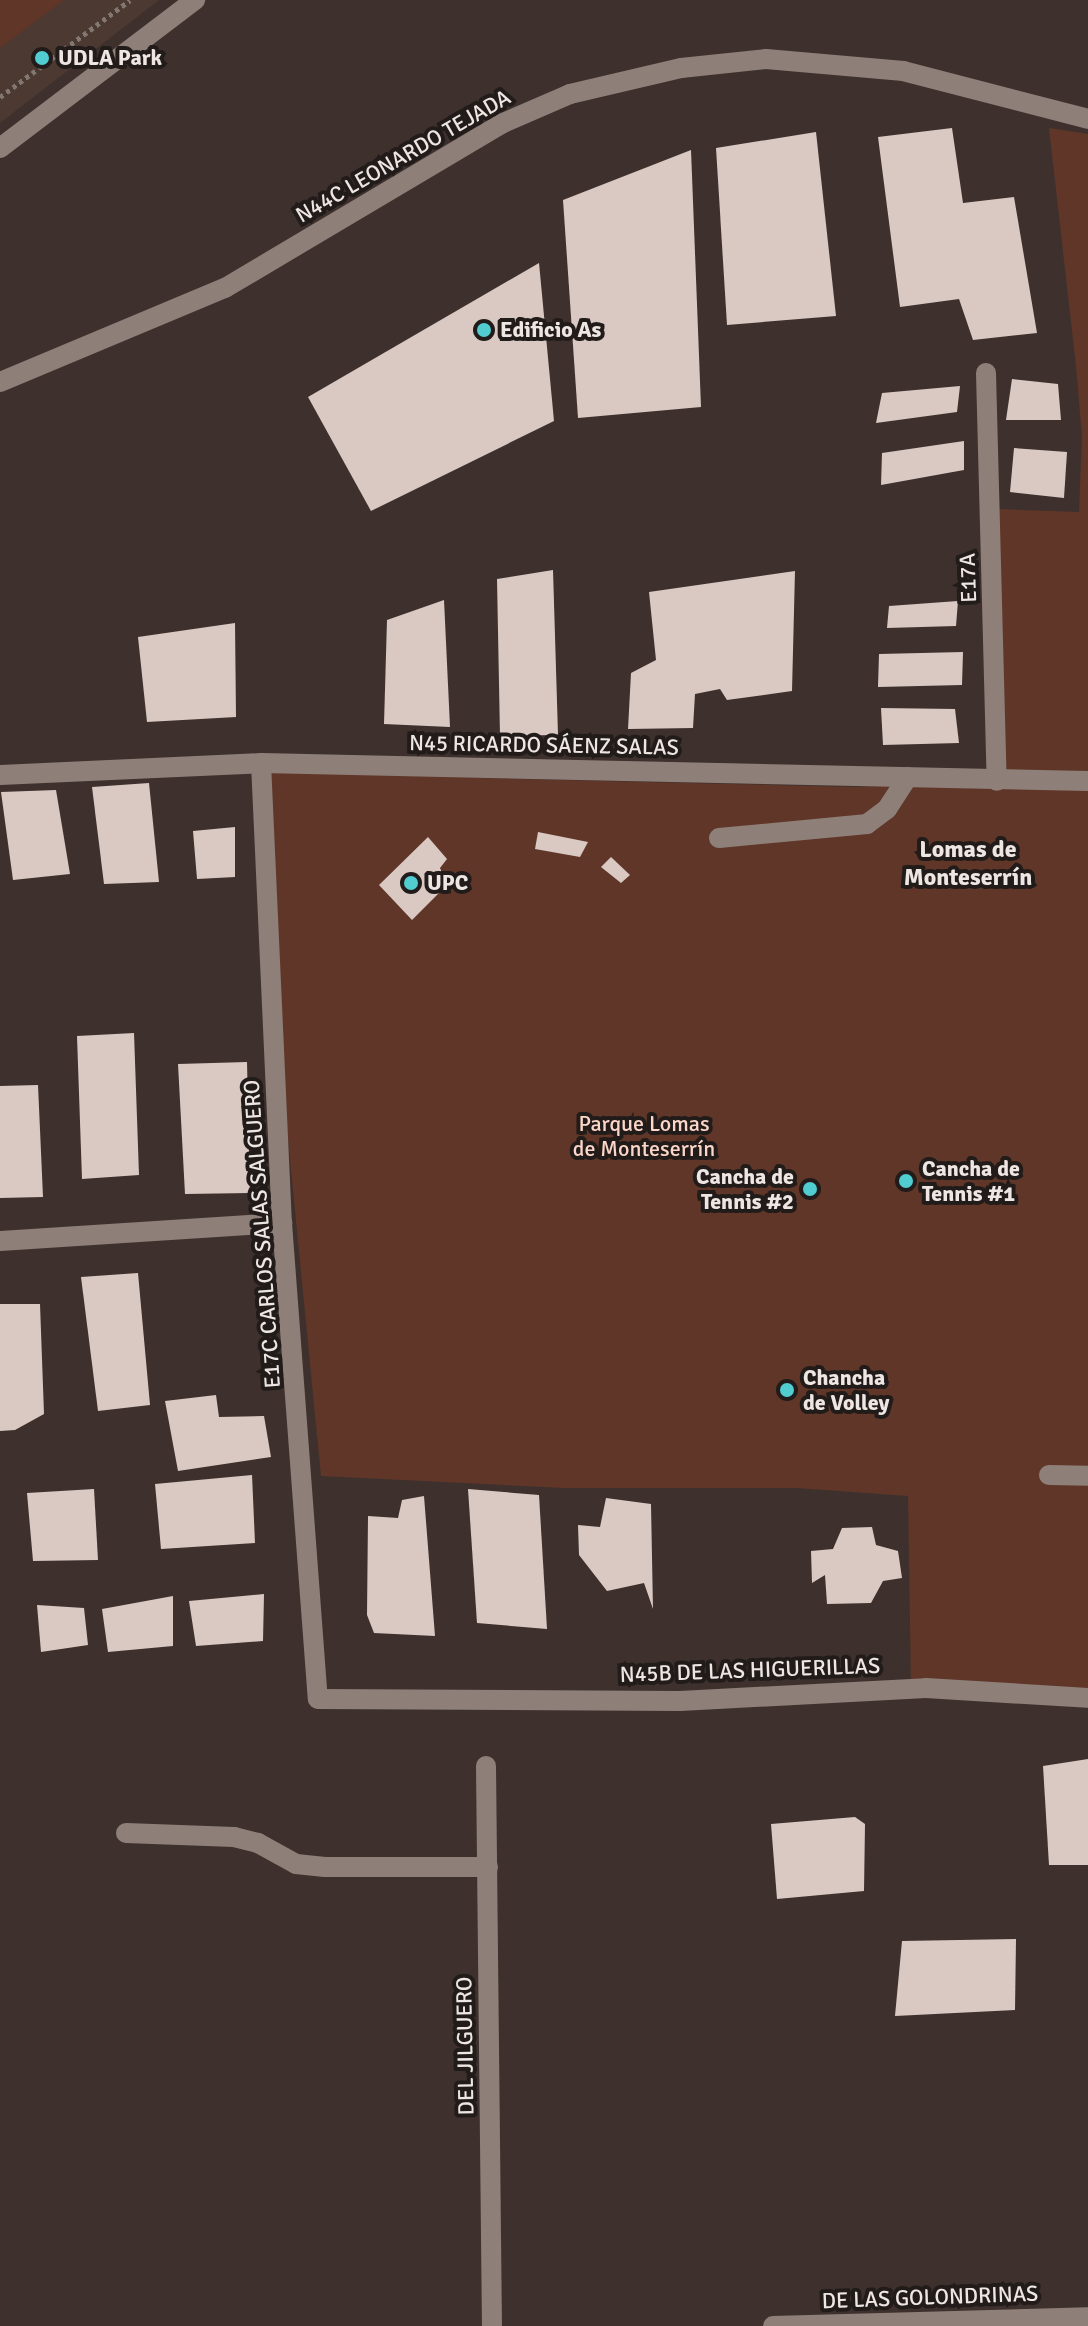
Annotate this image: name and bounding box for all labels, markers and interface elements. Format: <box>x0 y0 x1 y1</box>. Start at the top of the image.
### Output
place label: UDLA Park <box>58 45 162 71</box>
marker: UDLA Park <box>33 49 51 67</box>
street label: N44C LEONARDO TEJADA <box>291 84 515 228</box>
place label: Edificio As <box>500 317 601 343</box>
marker: Edificio As <box>475 321 493 339</box>
street label: E17A <box>954 553 982 603</box>
street label: N45 RICARDO SÁENZ SALAS <box>409 729 679 761</box>
district label: Lomas de Monteserrín <box>904 836 1032 892</box>
place label: UPC <box>427 870 468 896</box>
marker: UPC <box>402 874 420 892</box>
street label: E17C CARLOS SALAS SALGUERO <box>238 1079 286 1389</box>
park label: Parque Lomas de Monteserrín <box>573 1110 715 1162</box>
place label: Cancha de Tennis #1 <box>922 1155 1020 1206</box>
place label: Cancha de Tennis #2 <box>696 1163 794 1214</box>
marker: Cancha de Tennis #1 <box>897 1172 915 1190</box>
marker: Cancha de Tennis #2 <box>801 1180 819 1198</box>
place label: Chancha de Volley <box>803 1364 889 1416</box>
marker: Chancha de Volley <box>778 1381 796 1399</box>
street label: N45B DE LAS HIGUERILLAS <box>619 1652 881 1688</box>
street label: DEL JILGUERO <box>451 1976 479 2116</box>
street label: DE LAS GOLONDRINAS <box>821 2280 1039 2314</box>

